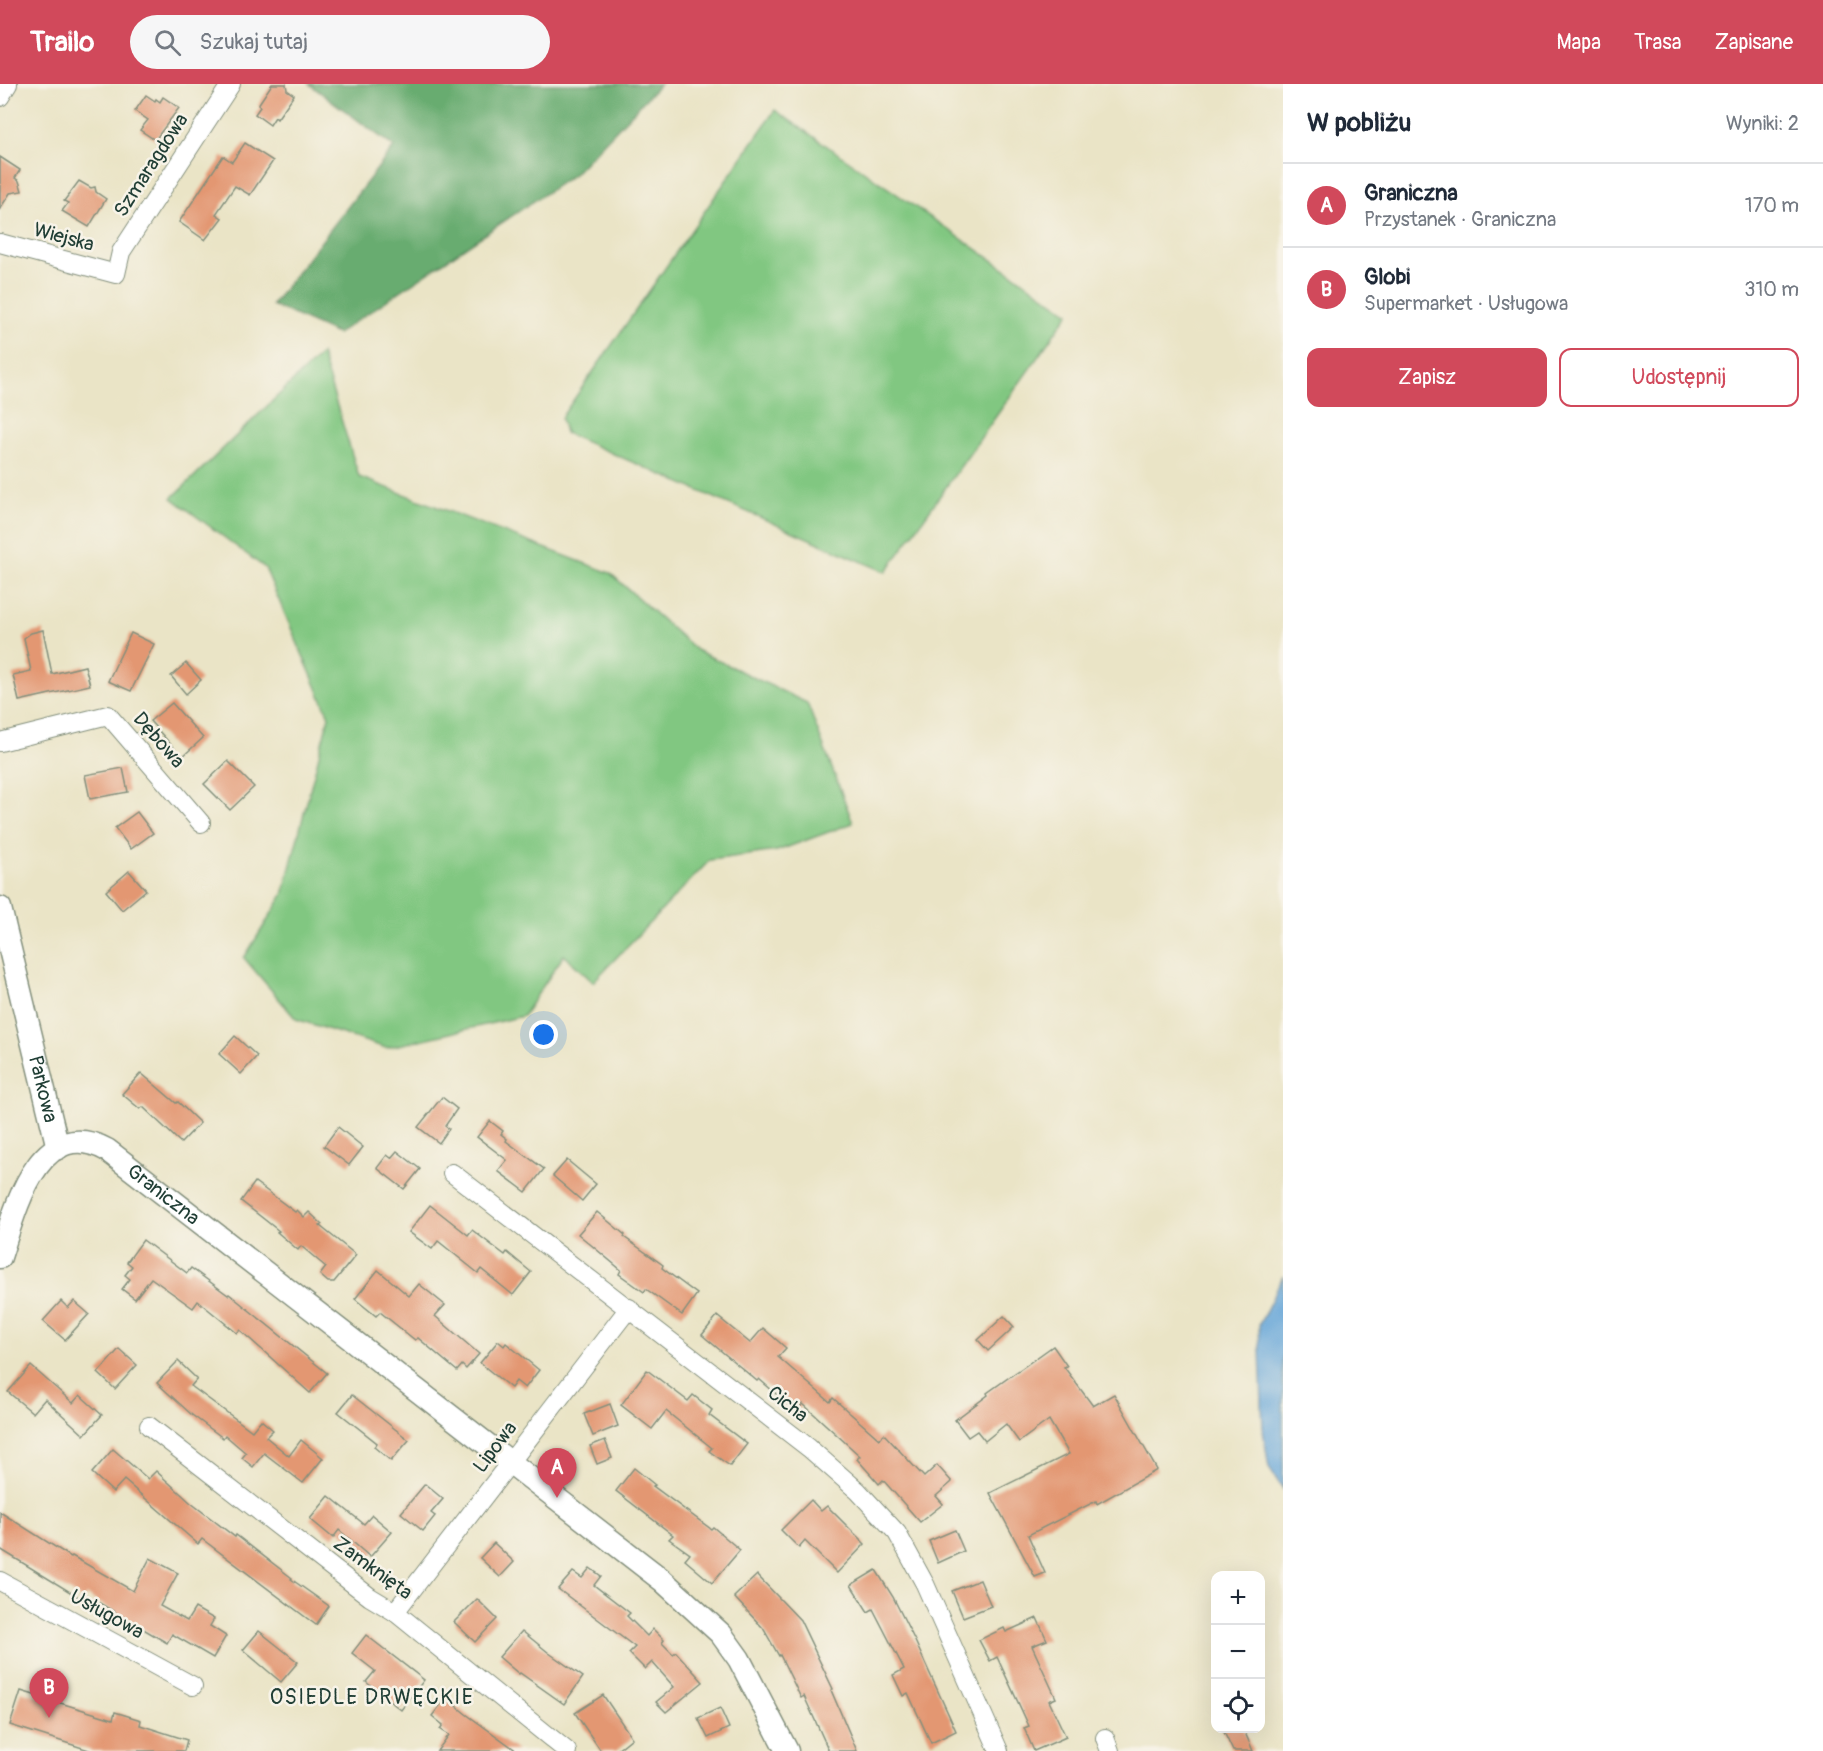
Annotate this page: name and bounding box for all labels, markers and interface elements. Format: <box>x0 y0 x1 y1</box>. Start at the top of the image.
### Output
search box <box>130 15 550 69</box>
text: Trailo <box>30 25 94 60</box>
icon: search <box>151 26 184 59</box>
text: Szukaj tutaj <box>199 28 308 56</box>
text: Mapa <box>1556 29 1601 56</box>
text: Trasa <box>1634 29 1682 56</box>
text: Zapisane <box>1715 29 1793 56</box>
text: W pobliżu <box>1307 107 1411 139</box>
street label: Szmaragdowa <box>108 109 194 221</box>
text: Wyniki: 2 <box>1726 111 1799 136</box>
text: Graniczna <box>1364 179 1458 207</box>
text: A <box>1320 193 1333 218</box>
text: 170 m <box>1745 193 1799 218</box>
text: Przystanek · Graniczna <box>1364 207 1556 232</box>
street label: Wiejska <box>31 217 97 257</box>
text: Globi <box>1364 263 1410 291</box>
text: B <box>1321 277 1332 302</box>
text: 310 m <box>1744 277 1799 302</box>
text: Supermarket · Usługowa <box>1364 291 1568 316</box>
button: Zapisz <box>1307 348 1547 407</box>
button: Udostępnij <box>1559 348 1799 407</box>
street label: Dębowa <box>128 707 190 773</box>
your location <box>529 1020 558 1049</box>
street label: Parkowa <box>24 1053 64 1125</box>
street label: Graniczna <box>122 1158 205 1230</box>
street label: Cicha <box>763 1380 813 1428</box>
street label: Lipowa <box>468 1416 522 1478</box>
pin: A <box>538 1448 576 1498</box>
street label: Zamknięta <box>328 1531 418 1605</box>
map controls <box>1211 1571 1265 1733</box>
button: + <box>1211 1571 1265 1625</box>
street label: Usługowa <box>66 1584 148 1644</box>
button: − <box>1211 1625 1265 1679</box>
pin: B <box>29 1668 68 1718</box>
button: locate <box>1211 1679 1265 1733</box>
district label: OSIEDLE DRWĘCKIE <box>270 1684 474 1711</box>

